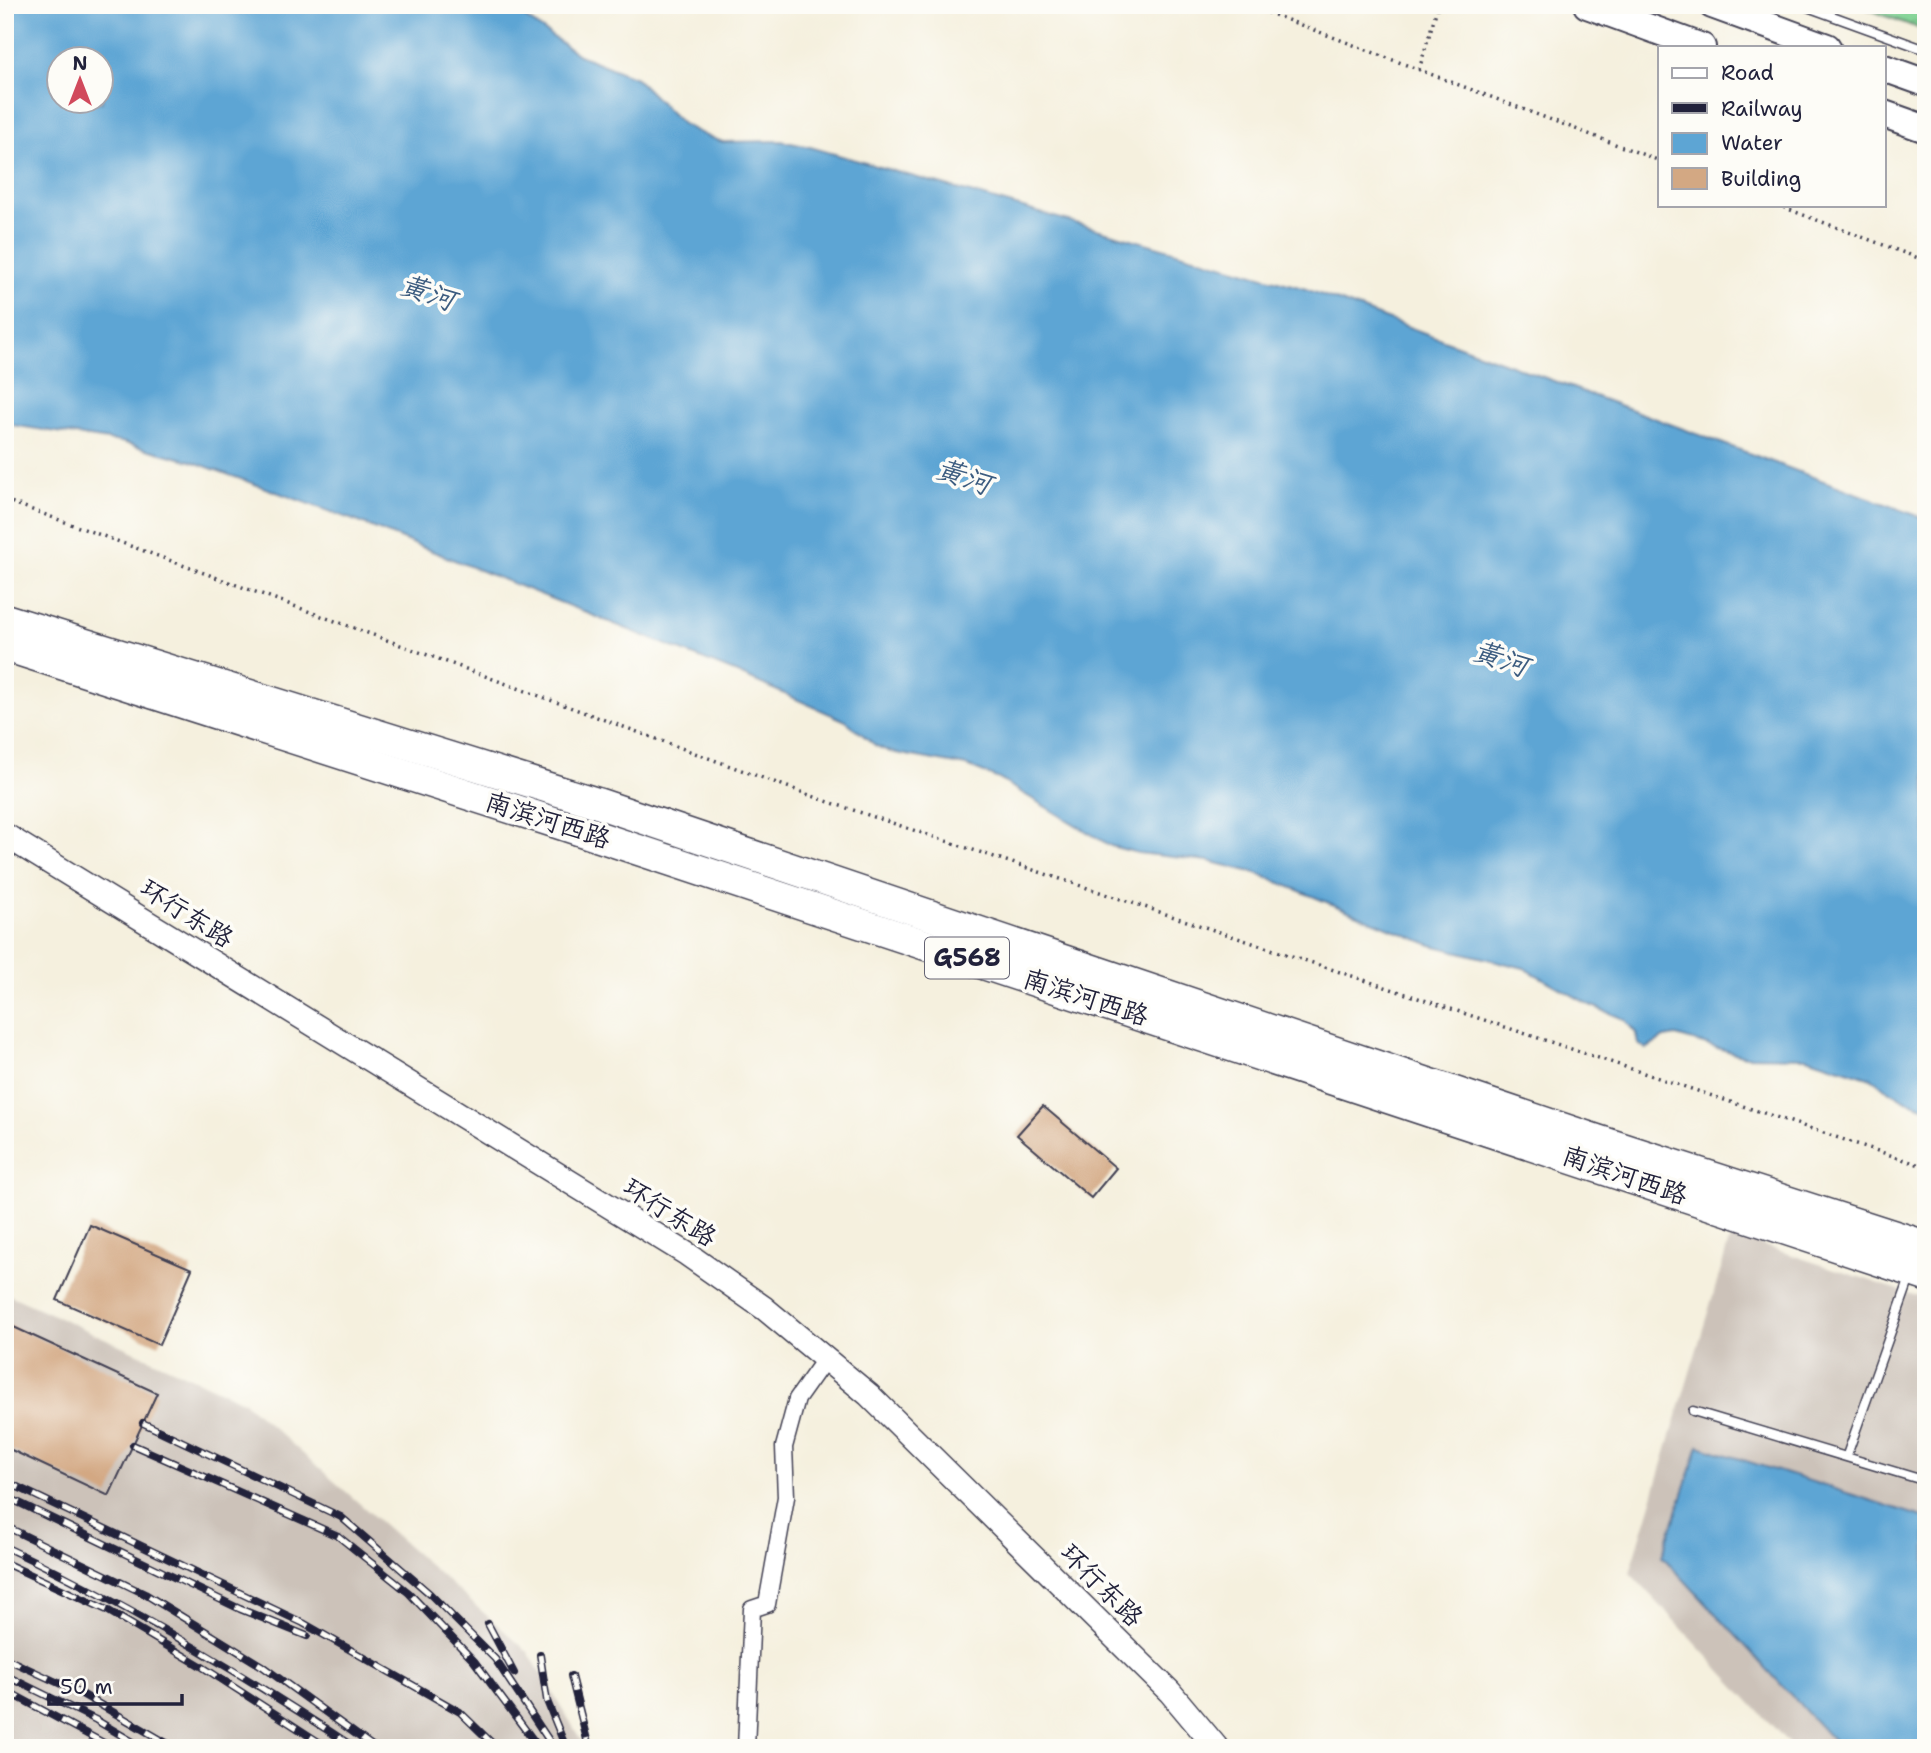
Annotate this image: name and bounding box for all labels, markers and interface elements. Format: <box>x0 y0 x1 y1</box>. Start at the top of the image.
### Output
north arrow <box>46 46 116 116</box>
legend <box>1658 46 1885 206</box>
text: N <box>72 51 88 76</box>
text: Road <box>1721 59 1774 87</box>
text: Railway <box>1721 95 1803 123</box>
text: Water <box>1721 129 1783 157</box>
text: Building <box>1721 165 1801 193</box>
water label: 黄河 <box>395 265 464 320</box>
water label: 黄河 <box>931 449 1000 504</box>
water label: 黄河 <box>1468 631 1537 686</box>
street label: 南滨河西路 <box>481 783 615 856</box>
street label: 环行东路 <box>134 870 241 955</box>
road number: G568 <box>925 938 1009 978</box>
street label: 南滨河西路 <box>1019 960 1153 1033</box>
street label: 南滨河西路 <box>1558 1137 1692 1212</box>
street label: 环行东路 <box>617 1169 724 1254</box>
street label: 环行东路 <box>1053 1535 1152 1634</box>
scale bar <box>49 1662 182 1706</box>
text: 50 m <box>60 1673 113 1701</box>

